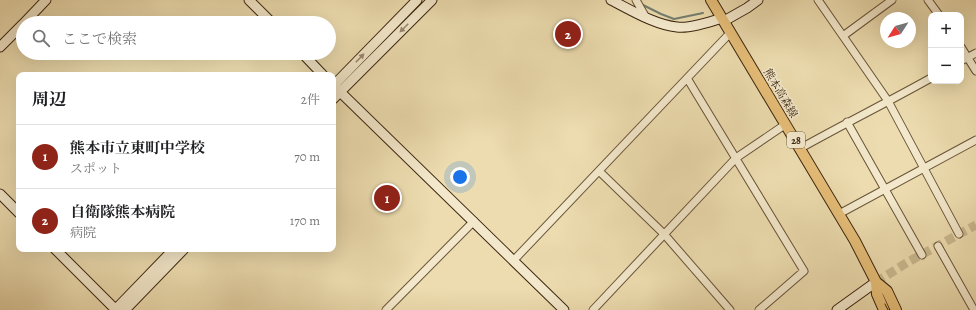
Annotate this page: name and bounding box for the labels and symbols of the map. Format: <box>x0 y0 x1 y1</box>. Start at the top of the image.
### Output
north arrow <box>880 12 916 48</box>
pin: 2 <box>555 19 581 49</box>
one-way arrow <box>399 23 409 33</box>
one-way arrow <box>355 53 365 63</box>
street label: 熊本高森線 <box>760 66 801 121</box>
road number: 28 <box>787 132 805 148</box>
your location <box>450 167 470 187</box>
pin: 1 <box>374 183 400 213</box>

